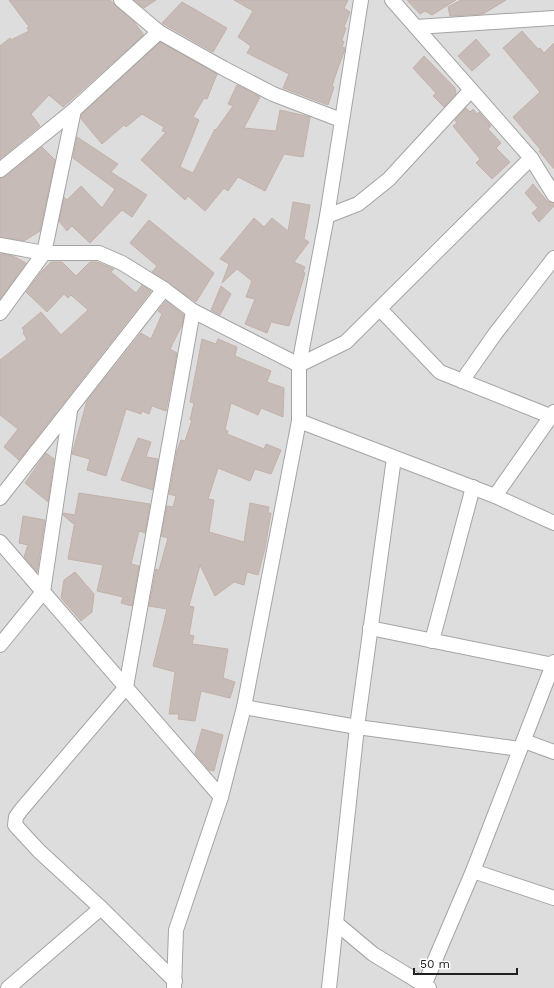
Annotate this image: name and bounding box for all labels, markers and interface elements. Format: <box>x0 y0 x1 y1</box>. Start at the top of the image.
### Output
scale bar <box>414 950 517 976</box>
text: 50 m <box>420 957 450 971</box>

